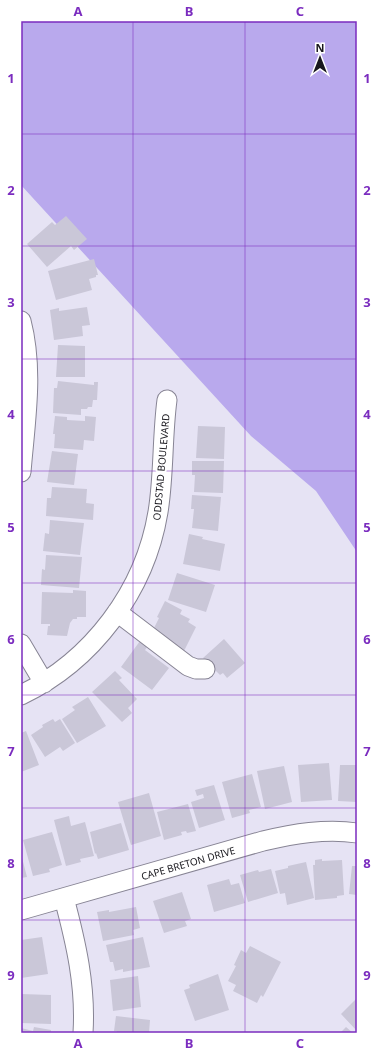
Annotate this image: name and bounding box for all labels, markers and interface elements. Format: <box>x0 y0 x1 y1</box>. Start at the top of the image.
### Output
text: A <box>74 2 83 20</box>
text: B <box>185 2 193 20</box>
text: C <box>296 2 304 20</box>
north arrow <box>300 38 340 78</box>
text: N <box>316 40 324 55</box>
text: 1 <box>7 69 15 87</box>
text: 1 <box>363 69 371 87</box>
text: 2 <box>7 181 15 199</box>
text: 2 <box>363 181 371 199</box>
text: 3 <box>7 293 15 311</box>
text: 3 <box>363 293 371 311</box>
text: 4 <box>7 405 15 423</box>
text: 4 <box>363 405 371 423</box>
street label: ODDSTAD BOULEVARD <box>149 413 173 521</box>
text: 5 <box>7 518 15 536</box>
text: 5 <box>363 518 371 536</box>
text: 6 <box>7 630 15 648</box>
text: 6 <box>363 630 371 648</box>
text: 7 <box>7 742 15 760</box>
text: 7 <box>363 742 371 760</box>
street label: CAPE BRETON DRIVE <box>139 843 237 883</box>
text: 8 <box>7 854 15 872</box>
text: 8 <box>363 854 371 872</box>
text: 9 <box>7 966 15 984</box>
text: 9 <box>363 966 371 984</box>
text: A <box>74 1034 83 1052</box>
text: B <box>185 1034 193 1052</box>
text: C <box>296 1034 304 1052</box>

